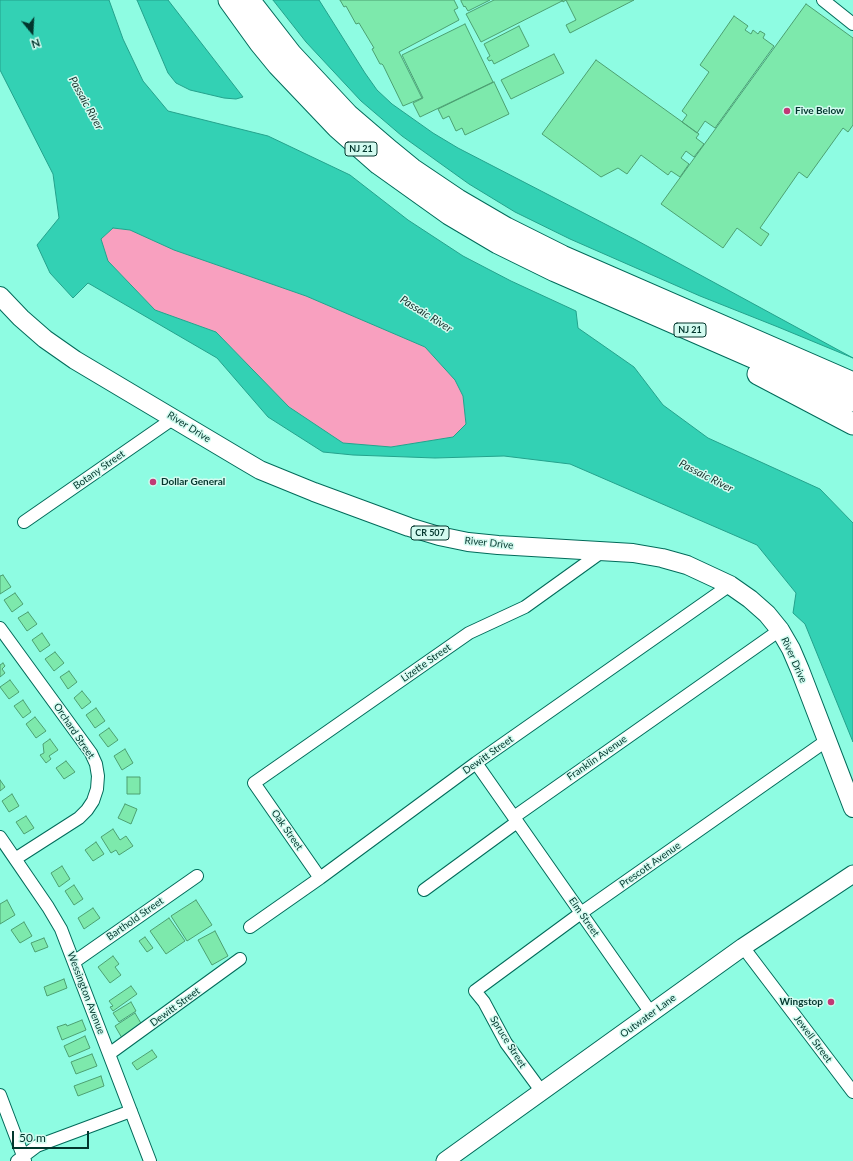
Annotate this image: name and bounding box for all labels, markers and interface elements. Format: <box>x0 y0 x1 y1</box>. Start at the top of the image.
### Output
north arrow <box>12 12 52 52</box>
text: N <box>30 36 42 51</box>
water label: Passaic River <box>66 74 106 132</box>
place label: Five Below <box>795 105 844 117</box>
marker: Five Below <box>782 106 792 116</box>
road number: NJ 21 <box>345 142 377 156</box>
water label: Passaic River <box>398 293 454 335</box>
road number: NJ 21 <box>674 323 706 337</box>
street label: River Drive <box>165 409 213 445</box>
street label: Botany Street <box>71 448 127 492</box>
water label: Passaic River <box>677 457 735 495</box>
place label: Dollar General <box>161 476 225 488</box>
marker: Dollar General <box>148 477 158 487</box>
road number: CR 507 <box>411 526 449 540</box>
street label: River Drive <box>464 534 514 552</box>
street label: River Drive <box>779 635 809 685</box>
street label: Lizette Street <box>399 641 453 685</box>
street label: Orchard Street <box>51 701 97 761</box>
street label: Dewitt Street <box>461 733 515 777</box>
street label: Franklin Avenue <box>565 733 629 783</box>
street label: Oak Street <box>269 807 305 853</box>
street label: Prescott Avenue <box>617 840 683 890</box>
street label: Barthold Street <box>104 895 166 943</box>
street label: Elm Street <box>566 895 602 939</box>
street label: Wessington Avenue <box>65 950 107 1036</box>
street label: Dewitt Street <box>148 985 202 1029</box>
street label: Outwater Lane <box>618 992 678 1040</box>
place label: Wingstop <box>780 996 823 1008</box>
marker: Wingstop <box>826 997 836 1007</box>
street label: Jewell Street <box>791 1013 835 1065</box>
street label: Spruce Street <box>487 1014 529 1070</box>
scale bar <box>14 1123 91 1149</box>
text: 50 m <box>19 1130 46 1145</box>

